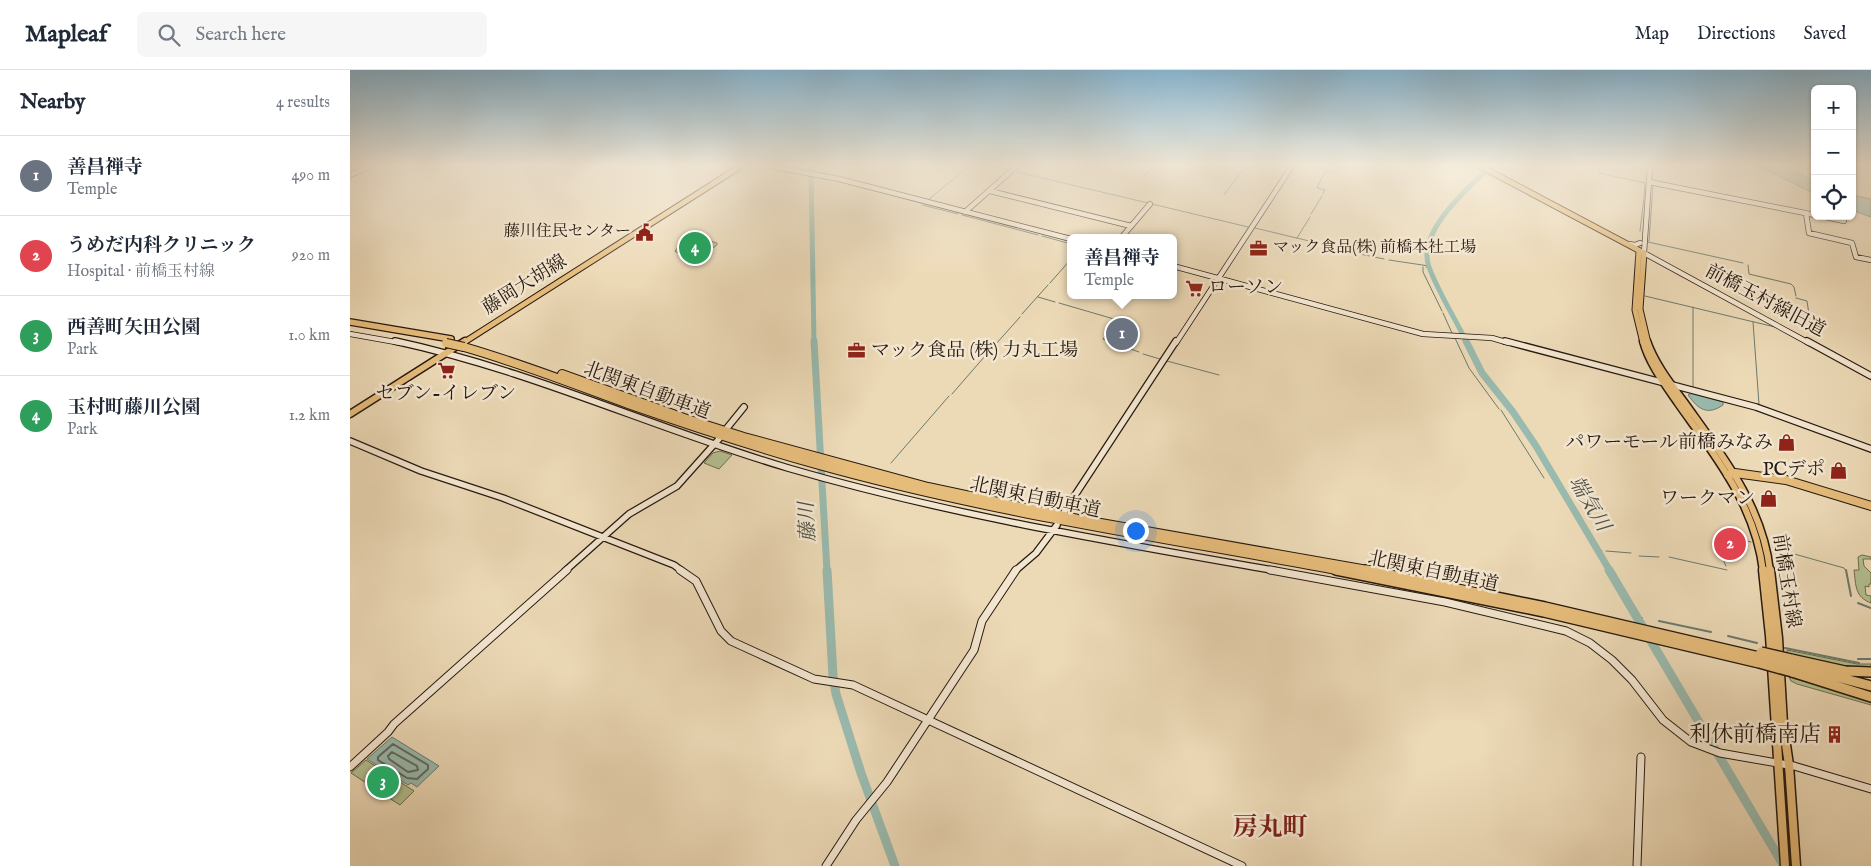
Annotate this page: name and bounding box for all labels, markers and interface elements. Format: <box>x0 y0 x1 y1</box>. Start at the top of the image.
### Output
search box <box>137 12 487 57</box>
text: Mapleaf <box>25 19 107 50</box>
icon: search <box>155 21 183 49</box>
text: Search here <box>195 23 286 47</box>
text: Map <box>1635 23 1669 46</box>
text: Directions <box>1697 23 1775 46</box>
text: Saved <box>1803 23 1846 46</box>
map controls <box>1811 85 1856 220</box>
button: + <box>1811 85 1856 130</box>
text: Nearby <box>20 89 85 116</box>
text: 4 results <box>276 93 330 113</box>
button: − <box>1811 130 1856 175</box>
text: 善昌禅寺 <box>67 156 143 180</box>
text: 1 <box>33 166 39 186</box>
text: 490 m <box>291 166 330 186</box>
button: locate <box>1811 175 1856 220</box>
text: Temple <box>67 180 117 200</box>
place label: 藤川住民センター <box>504 222 631 242</box>
public building icon: 藤川住民センター <box>635 222 655 242</box>
pin: 4 <box>679 229 711 267</box>
text: うめだ内科クリニック <box>67 234 256 258</box>
popup <box>1067 234 1177 299</box>
office icon: マック食品(株) 前橋本社工場 <box>1249 238 1269 258</box>
place label: マック食品(株) 前橋本社工場 <box>1273 238 1476 258</box>
text: 2 <box>32 246 40 266</box>
text: 920 m <box>292 246 330 266</box>
text: 善昌禅寺 <box>1084 247 1160 271</box>
street label: 藤岡大胡線 <box>478 250 572 320</box>
street label: 前橋玉村線旧道 <box>1701 259 1829 343</box>
text: Hospital · 前橋玉村線 <box>67 262 215 282</box>
text: Temple <box>1084 271 1134 291</box>
place label: ローソン <box>1208 276 1283 300</box>
supermarket icon: ローソン <box>1184 278 1204 298</box>
pin: 1 <box>1106 315 1138 353</box>
text: 西善町矢田公園 <box>67 316 200 340</box>
text: 3 <box>33 326 39 346</box>
text: 1.0 km <box>288 326 330 346</box>
place label: マック食品 (株) 力丸工場 <box>871 339 1078 363</box>
text: Park <box>67 340 97 360</box>
office icon: マック食品 (株) 力丸工場 <box>847 341 867 361</box>
street label: 北関東自動車道 <box>580 357 714 425</box>
supermarket icon: セブン-イレブン <box>436 361 456 381</box>
place label: セブン-イレブン <box>376 382 516 406</box>
text: 玉村町藤川公園 <box>67 396 200 420</box>
text: 4 <box>32 406 40 426</box>
text: 1.2 km <box>289 406 330 426</box>
text: Park <box>67 420 97 440</box>
place label: パワーモール前橋みなみ <box>1565 431 1773 455</box>
shop icon: パワーモール前橋みなみ <box>1777 433 1797 453</box>
place label: PCデポ <box>1762 458 1825 482</box>
shop icon: PCデポ <box>1829 460 1849 480</box>
street label: 北関東自動車道 <box>967 472 1103 524</box>
water label: 端気川 <box>1563 472 1616 538</box>
place label: ワークマン <box>1660 487 1755 511</box>
shop icon: ワークマン <box>1759 489 1779 509</box>
water label: 藤川 <box>794 499 822 543</box>
your location <box>1123 518 1149 544</box>
pin: 2 <box>1714 525 1746 563</box>
street label: 前橋玉村線 <box>1767 532 1805 630</box>
street label: 北関東自動車道 <box>1365 546 1501 598</box>
place label: 利休前橋南店 <box>1689 721 1821 749</box>
building icon: 利休前橋南店 <box>1825 725 1845 745</box>
pin: 3 <box>367 763 399 801</box>
district label: 房丸町 <box>1232 812 1308 844</box>

